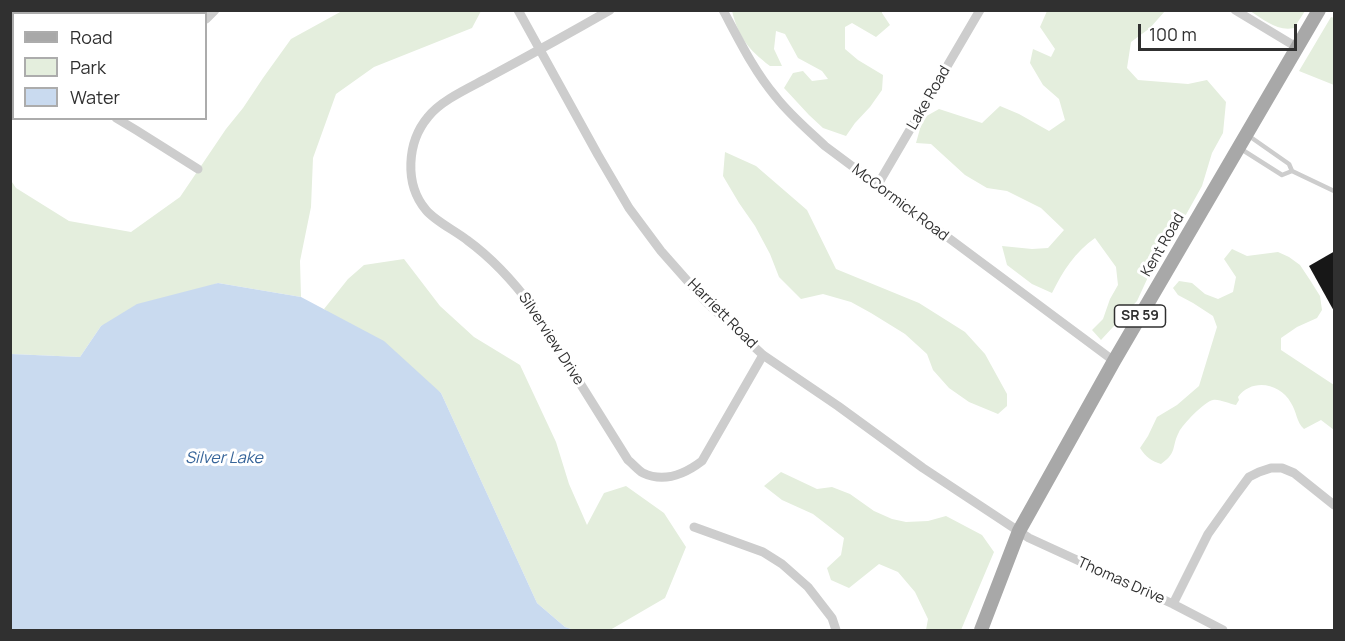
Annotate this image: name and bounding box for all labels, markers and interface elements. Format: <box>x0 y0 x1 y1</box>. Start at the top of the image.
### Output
legend <box>12 12 207 120</box>
scale bar <box>1141 12 1300 50</box>
text: 100 m <box>1149 22 1197 46</box>
text: Road <box>70 25 113 49</box>
text: Park <box>70 55 106 79</box>
street label: Lake Road <box>904 63 954 133</box>
text: Water <box>70 85 120 109</box>
street label: McCormick Road <box>848 161 952 245</box>
street label: Kent Road <box>1138 210 1188 280</box>
street label: Harriett Road <box>683 275 761 353</box>
street label: Silverview Drive <box>514 289 588 389</box>
road number: SR 59 <box>1114 305 1166 327</box>
water label: Silver Lake <box>185 449 263 469</box>
street label: Thomas Drive <box>1075 554 1167 608</box>

